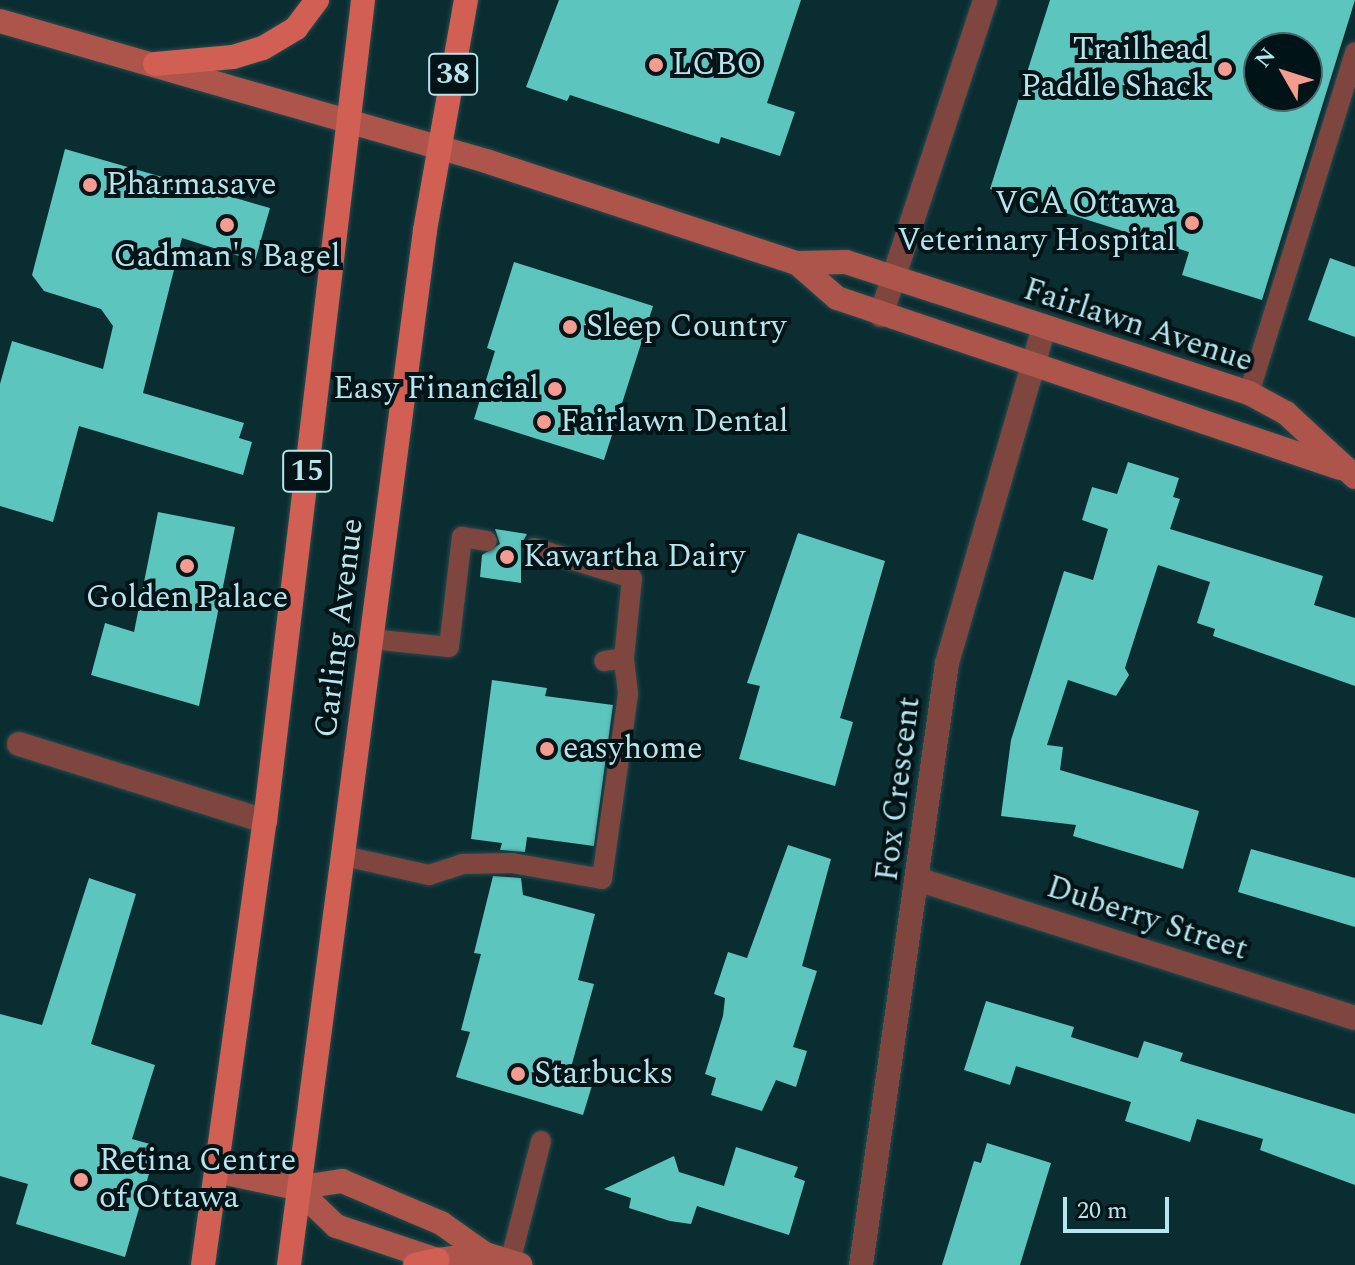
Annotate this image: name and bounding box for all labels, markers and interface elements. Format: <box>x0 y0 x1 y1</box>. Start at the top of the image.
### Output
place label: Trailhead Paddle Shack <box>1021 32 1209 107</box>
north arrow <box>1243 32 1323 112</box>
text: N <box>1247 40 1284 75</box>
place label: LCBO <box>672 46 762 84</box>
road number: 38 <box>427 48 479 100</box>
marker: LCBO <box>647 56 665 74</box>
marker: Trailhead Paddle Shack <box>1216 60 1234 78</box>
place label: Pharmasave <box>106 166 277 204</box>
marker: Pharmasave <box>81 176 99 194</box>
place label: VCA Ottawa Veterinary Hospital <box>897 186 1176 261</box>
marker: VCA Ottawa Veterinary Hospital <box>1183 214 1201 232</box>
marker: Cadman's Bagel <box>218 216 236 234</box>
place label: Cadman's Bagel <box>114 238 340 276</box>
street label: Fairlawn Avenue <box>1019 271 1257 381</box>
place label: Sleep Country <box>586 308 786 346</box>
marker: Sleep Country <box>561 318 579 336</box>
place label: Easy Financial <box>333 370 539 408</box>
marker: Easy Financial <box>546 380 564 398</box>
place label: Fairlawn Dental <box>560 403 788 441</box>
marker: Fairlawn Dental <box>535 413 553 431</box>
road number: 15 <box>281 445 333 497</box>
street label: Carling Avenue <box>308 516 372 740</box>
place label: Kawartha Dairy <box>523 538 745 576</box>
marker: Kawartha Dairy <box>498 548 516 566</box>
marker: Golden Palace <box>178 557 196 575</box>
place label: Golden Palace <box>86 579 288 617</box>
street label: Fox Crescent <box>869 695 929 883</box>
place label: easyhome <box>563 730 702 768</box>
marker: easyhome <box>538 740 556 758</box>
street label: Duberry Street <box>1042 868 1252 970</box>
place label: Starbucks <box>534 1055 673 1093</box>
marker: Starbucks <box>509 1065 527 1083</box>
place label: Retina Centre of Ottawa <box>99 1143 296 1218</box>
marker: Retina Centre of Ottawa <box>70 1169 92 1191</box>
scale bar <box>1067 1181 1173 1231</box>
text: 20 m <box>1077 1193 1128 1229</box>

